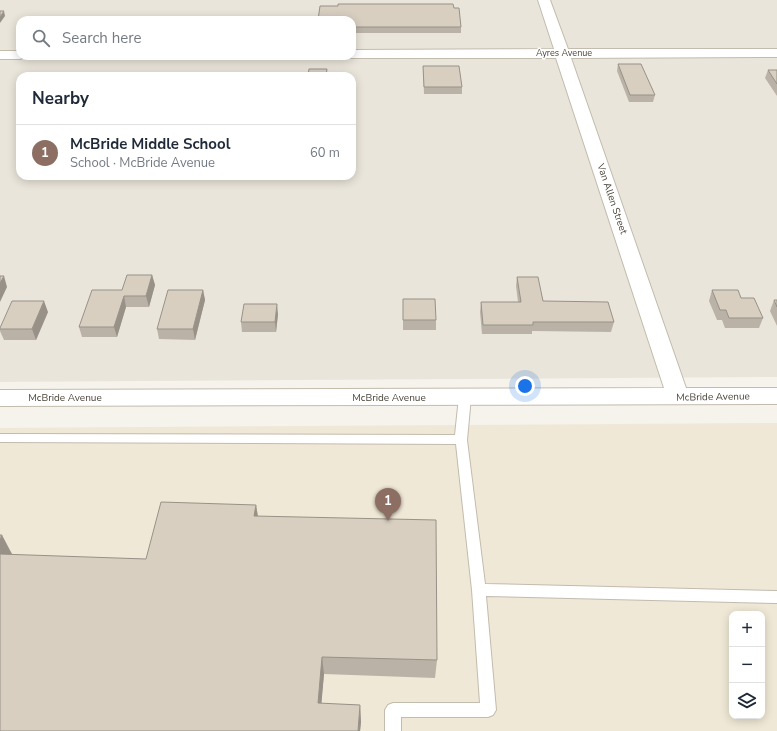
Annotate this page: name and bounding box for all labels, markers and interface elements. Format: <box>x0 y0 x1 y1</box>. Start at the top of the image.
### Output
search box <box>16 16 356 60</box>
icon: search <box>30 27 52 49</box>
text: Search here <box>62 28 142 48</box>
street label: Ayres Avenue <box>536 47 592 59</box>
text: Nearby <box>32 87 89 110</box>
text: McBride Middle School <box>70 134 230 154</box>
text: 1 <box>41 144 49 162</box>
text: 60 m <box>310 144 340 162</box>
text: School · McBride Avenue <box>70 154 215 172</box>
street label: Van Allen Street <box>593 161 631 237</box>
your location <box>515 376 535 396</box>
street label: McBride Avenue <box>676 389 750 405</box>
street label: McBride Avenue <box>28 391 102 405</box>
street label: McBride Avenue <box>352 391 426 405</box>
pin: 1 <box>375 488 401 521</box>
map controls <box>729 611 765 719</box>
button: + <box>729 611 765 647</box>
button: − <box>729 647 765 683</box>
button: layers <box>729 683 765 719</box>

